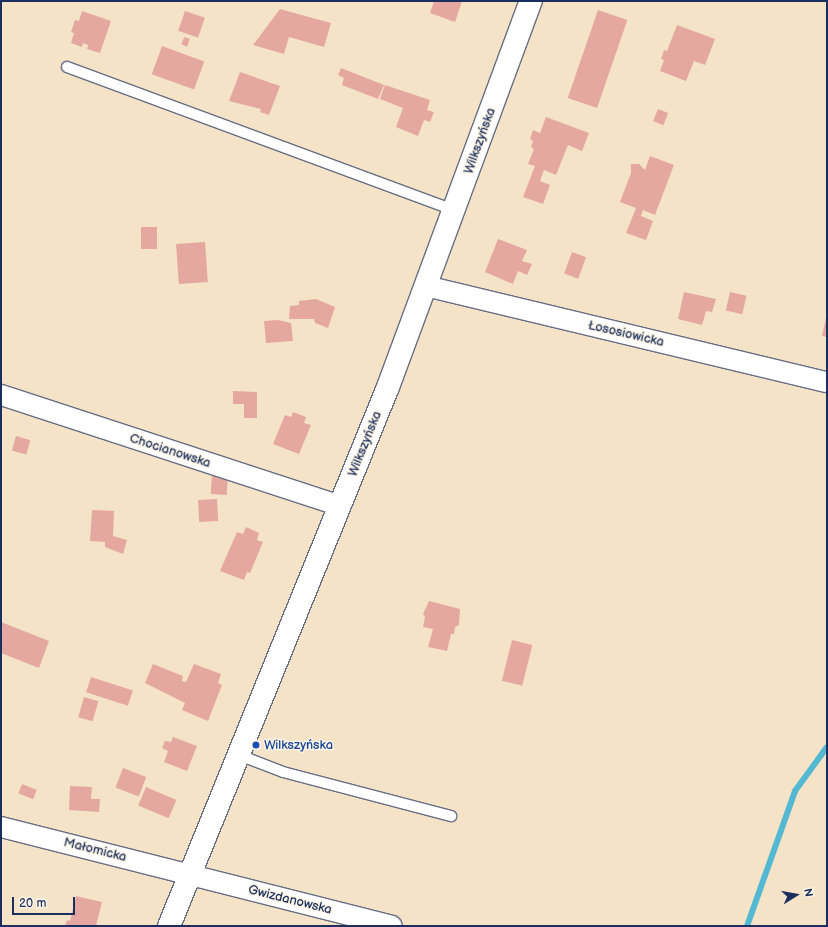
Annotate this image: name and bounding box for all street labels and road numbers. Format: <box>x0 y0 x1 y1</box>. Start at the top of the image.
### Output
street label: Wilkszyńska <box>461 106 499 176</box>
street label: Łososiowicka <box>587 318 665 350</box>
street label: Wilkszyńska <box>345 409 385 479</box>
street label: Chocianowska <box>127 431 213 471</box>
street label: Małomicka <box>62 835 128 865</box>
street label: Gwizdanowska <box>247 882 333 918</box>

